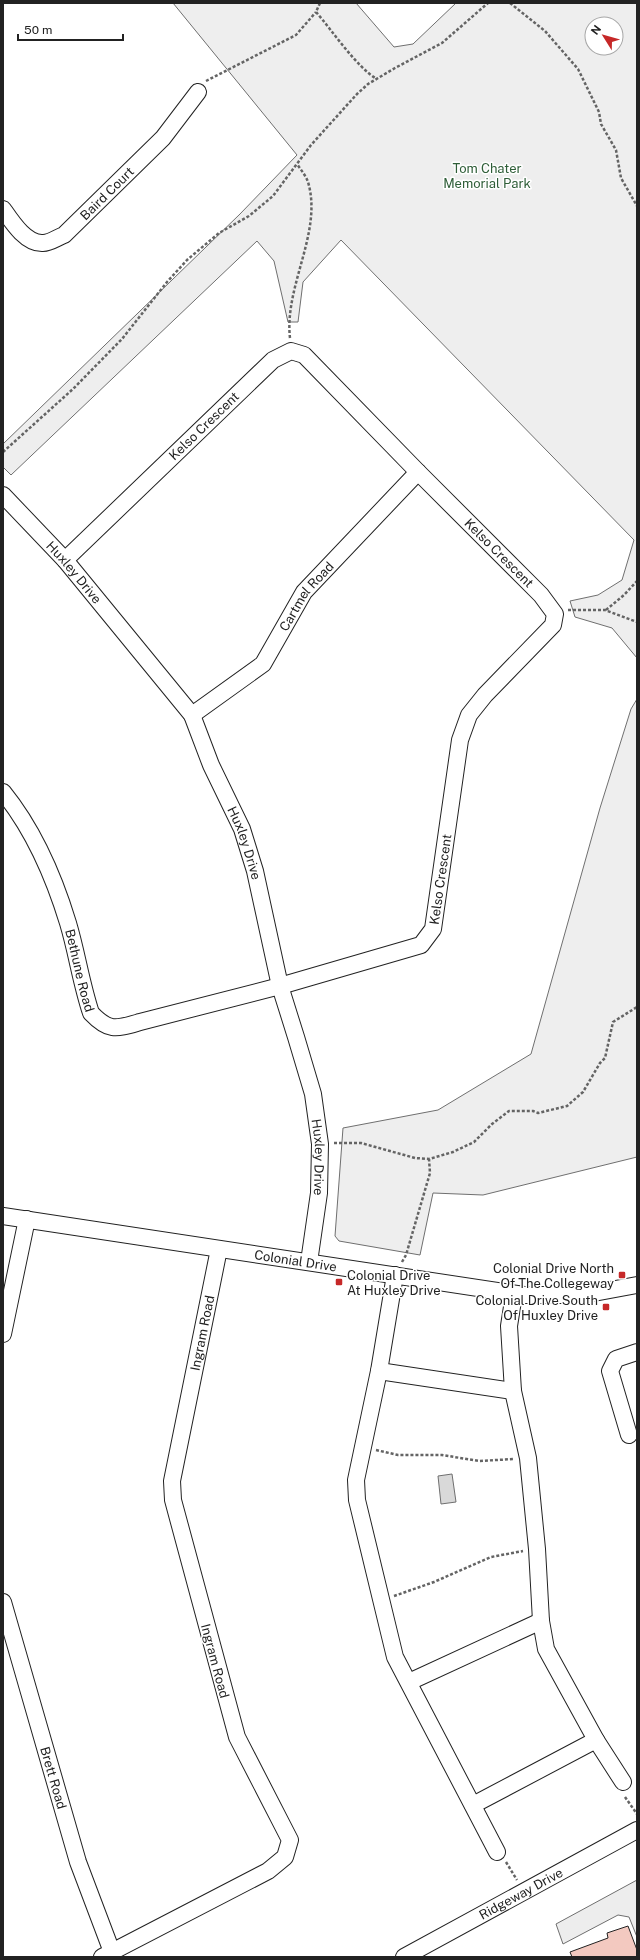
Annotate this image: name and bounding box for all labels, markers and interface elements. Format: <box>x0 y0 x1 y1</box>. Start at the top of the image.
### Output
scale bar <box>18 16 123 42</box>
north arrow <box>584 16 624 56</box>
text: 50 m <box>24 23 52 37</box>
text: N <box>589 23 603 37</box>
park label: Tom Chater Memorial Park <box>443 161 531 191</box>
street label: Baird Court <box>77 164 137 223</box>
street label: Kelso Crescent <box>166 389 242 463</box>
street label: Kelso Crescent <box>461 515 537 591</box>
street label: Huxley Drive <box>43 538 105 606</box>
street label: Cartmel Road <box>276 559 336 634</box>
street label: Huxley Drive <box>225 804 264 881</box>
street label: Kelso Crescent <box>426 833 454 925</box>
street label: Bethune Road <box>63 927 98 1014</box>
street label: Huxley Drive <box>309 1118 328 1196</box>
street label: Colonial Drive <box>253 1247 338 1274</box>
place label: Colonial Drive North Of The Collegeway <box>493 1261 614 1291</box>
place label: Colonial Drive At Huxley Drive <box>347 1268 441 1298</box>
marker: Colonial Drive North Of The Collegeway <box>617 1270 627 1280</box>
marker: Colonial Drive At Huxley Drive <box>334 1277 344 1287</box>
place label: Colonial Drive South Of Huxley Drive <box>475 1293 598 1323</box>
street label: Ingram Road <box>187 1294 217 1372</box>
marker: Colonial Drive South Of Huxley Drive <box>601 1302 611 1312</box>
street label: Ingram Road <box>198 1622 232 1700</box>
street label: Brett Road <box>38 1745 70 1811</box>
street label: Ridgeway Drive <box>476 1864 565 1922</box>

